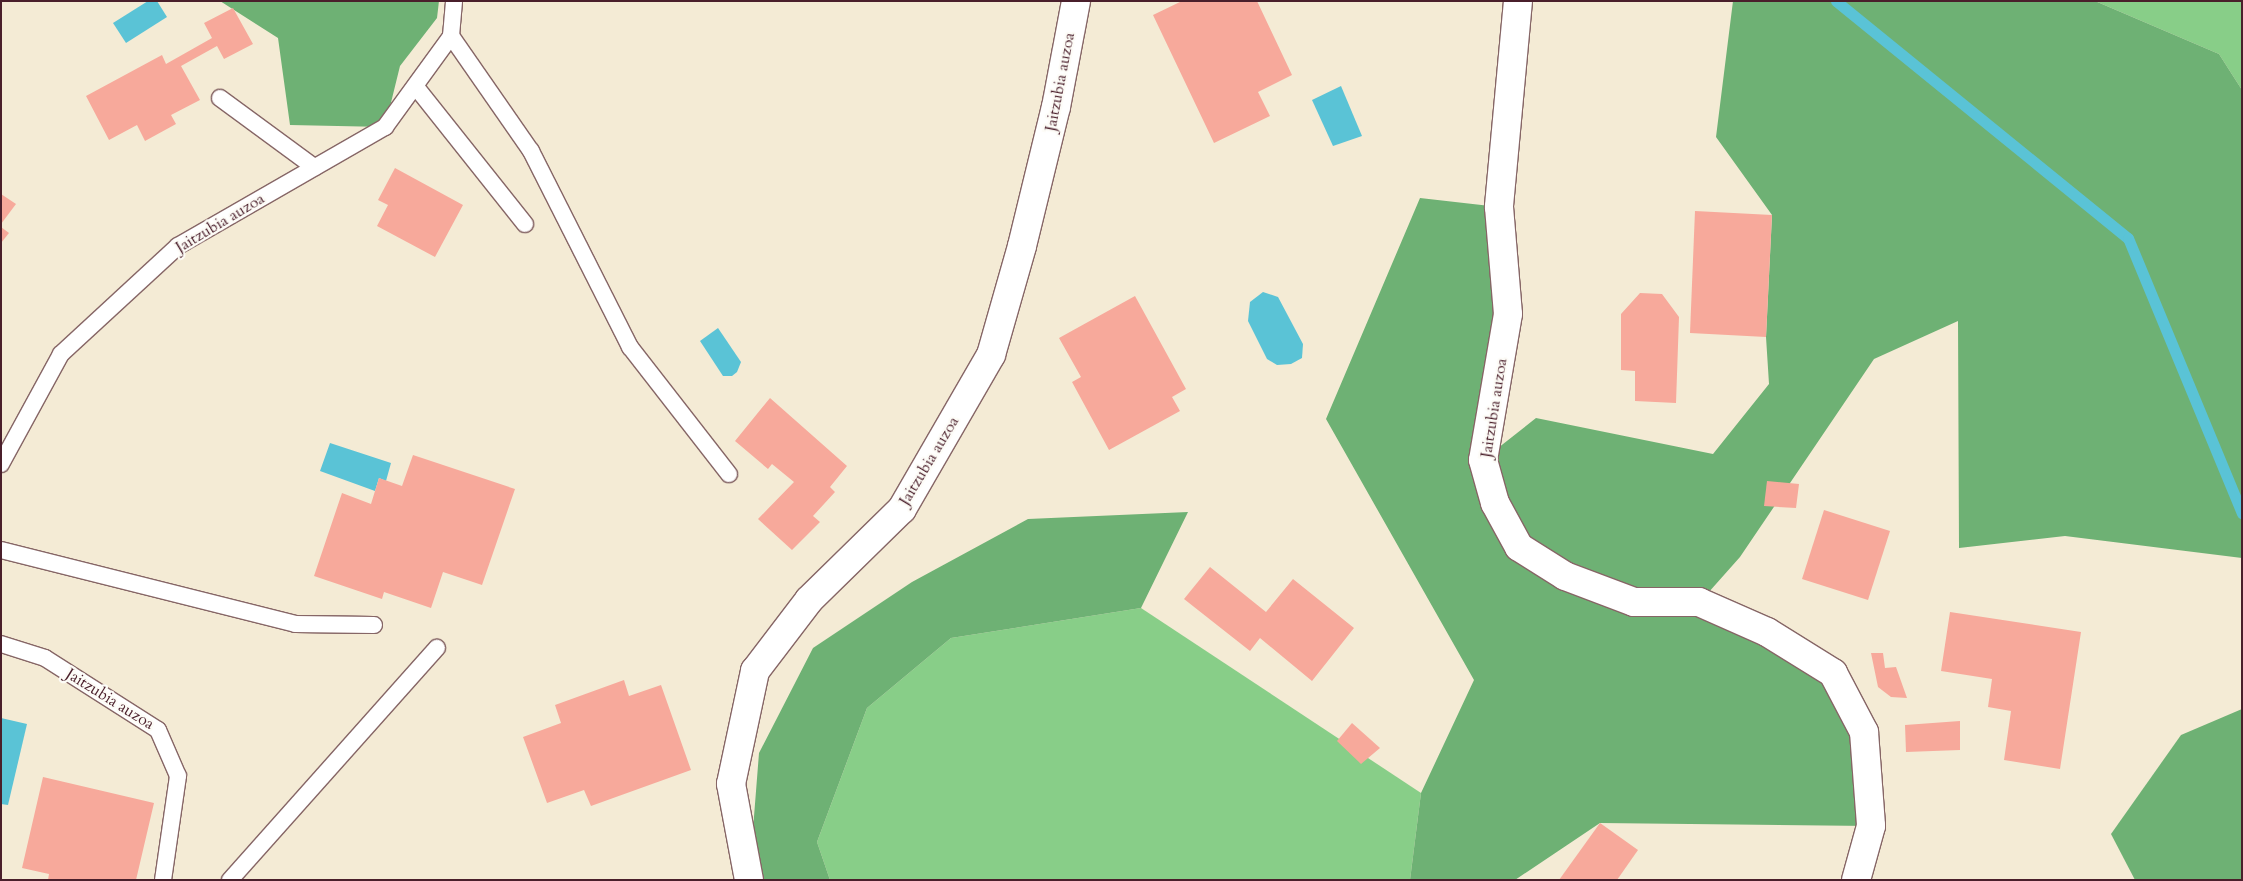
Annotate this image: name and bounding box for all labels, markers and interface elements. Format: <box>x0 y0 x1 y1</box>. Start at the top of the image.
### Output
street label: Jaitzubia auzoa <box>1041 31 1079 133</box>
street label: Jaitzubia auzoa <box>172 189 268 257</box>
street label: Jaitzubia auzoa <box>1477 357 1511 459</box>
street label: Jaitzubia auzoa <box>895 413 963 509</box>
street label: Jaitzubia auzoa <box>62 664 158 734</box>

